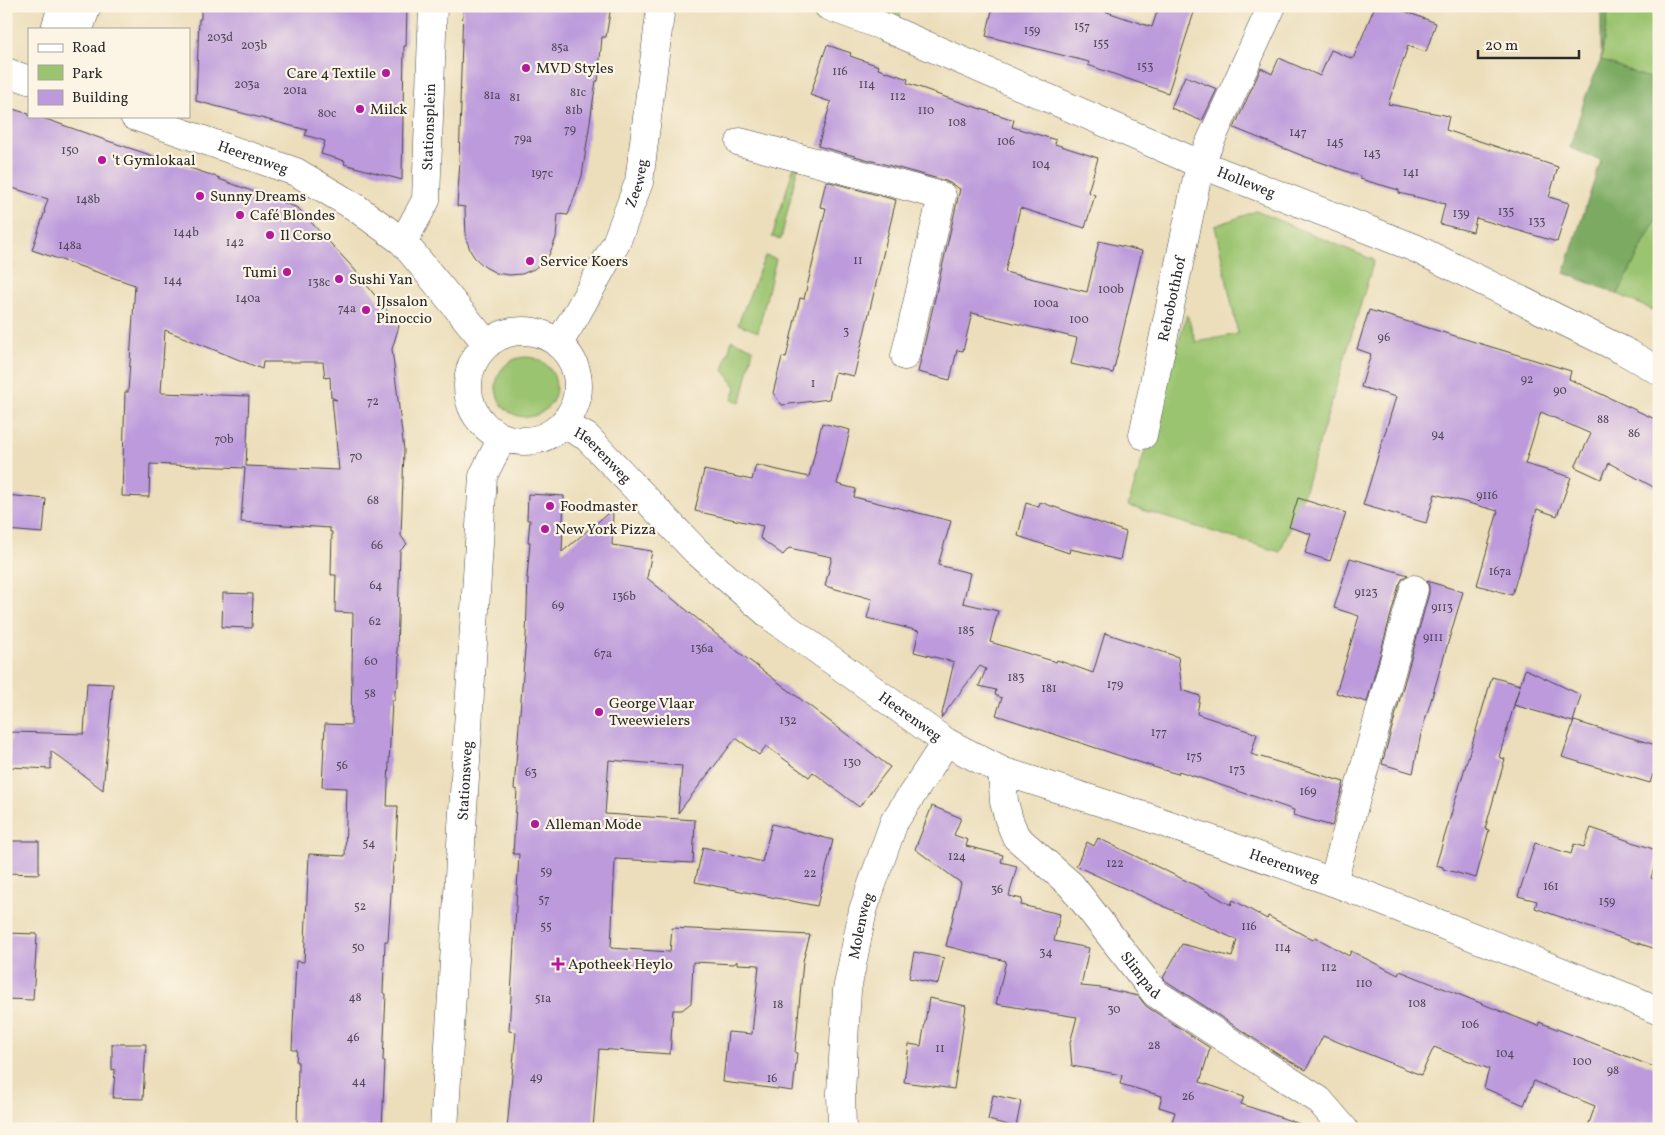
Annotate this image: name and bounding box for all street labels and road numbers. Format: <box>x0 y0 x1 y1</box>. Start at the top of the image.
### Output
street label: Stationsplein <box>418 83 442 171</box>
street label: Heerenweg <box>214 137 291 181</box>
street label: Zeeweg <box>621 158 654 211</box>
street label: Holleweg <box>1213 163 1279 205</box>
street label: Rehobothhof <box>1154 253 1193 344</box>
street label: Heerenweg <box>570 423 636 489</box>
street label: Heerenweg <box>873 688 946 748</box>
street label: Stationsweg <box>453 740 479 821</box>
street label: Heerenweg <box>1246 845 1323 889</box>
street label: Molenweg <box>844 890 880 961</box>
street label: Slimpad <box>1115 948 1164 1006</box>

